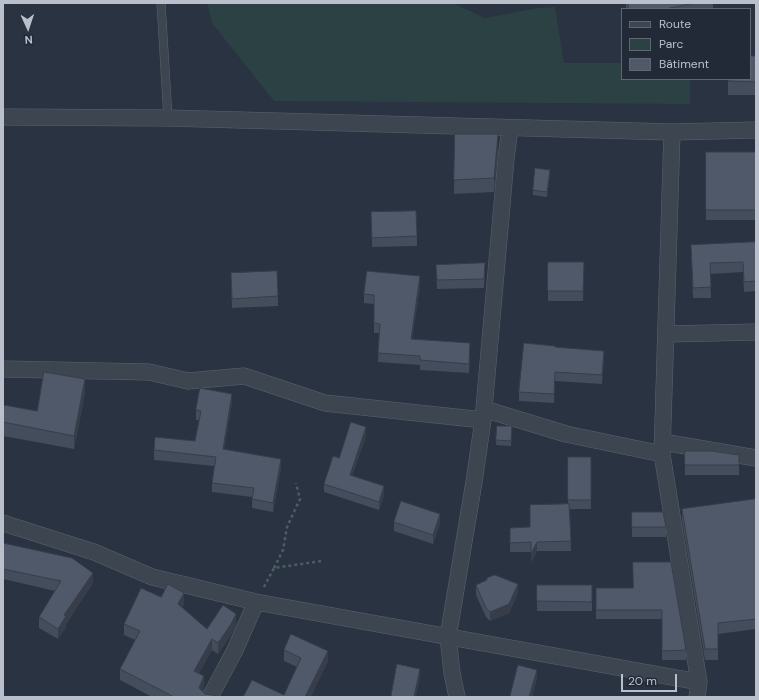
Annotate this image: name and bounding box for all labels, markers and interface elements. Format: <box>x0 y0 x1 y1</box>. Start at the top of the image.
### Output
north arrow <box>8 8 48 48</box>
legend <box>621 8 751 80</box>
text: Route <box>659 16 691 32</box>
text: N <box>24 33 33 47</box>
text: Parc <box>659 36 683 52</box>
text: Bâtiment <box>659 56 709 72</box>
scale bar <box>623 666 679 692</box>
text: 20 m <box>628 673 657 689</box>

